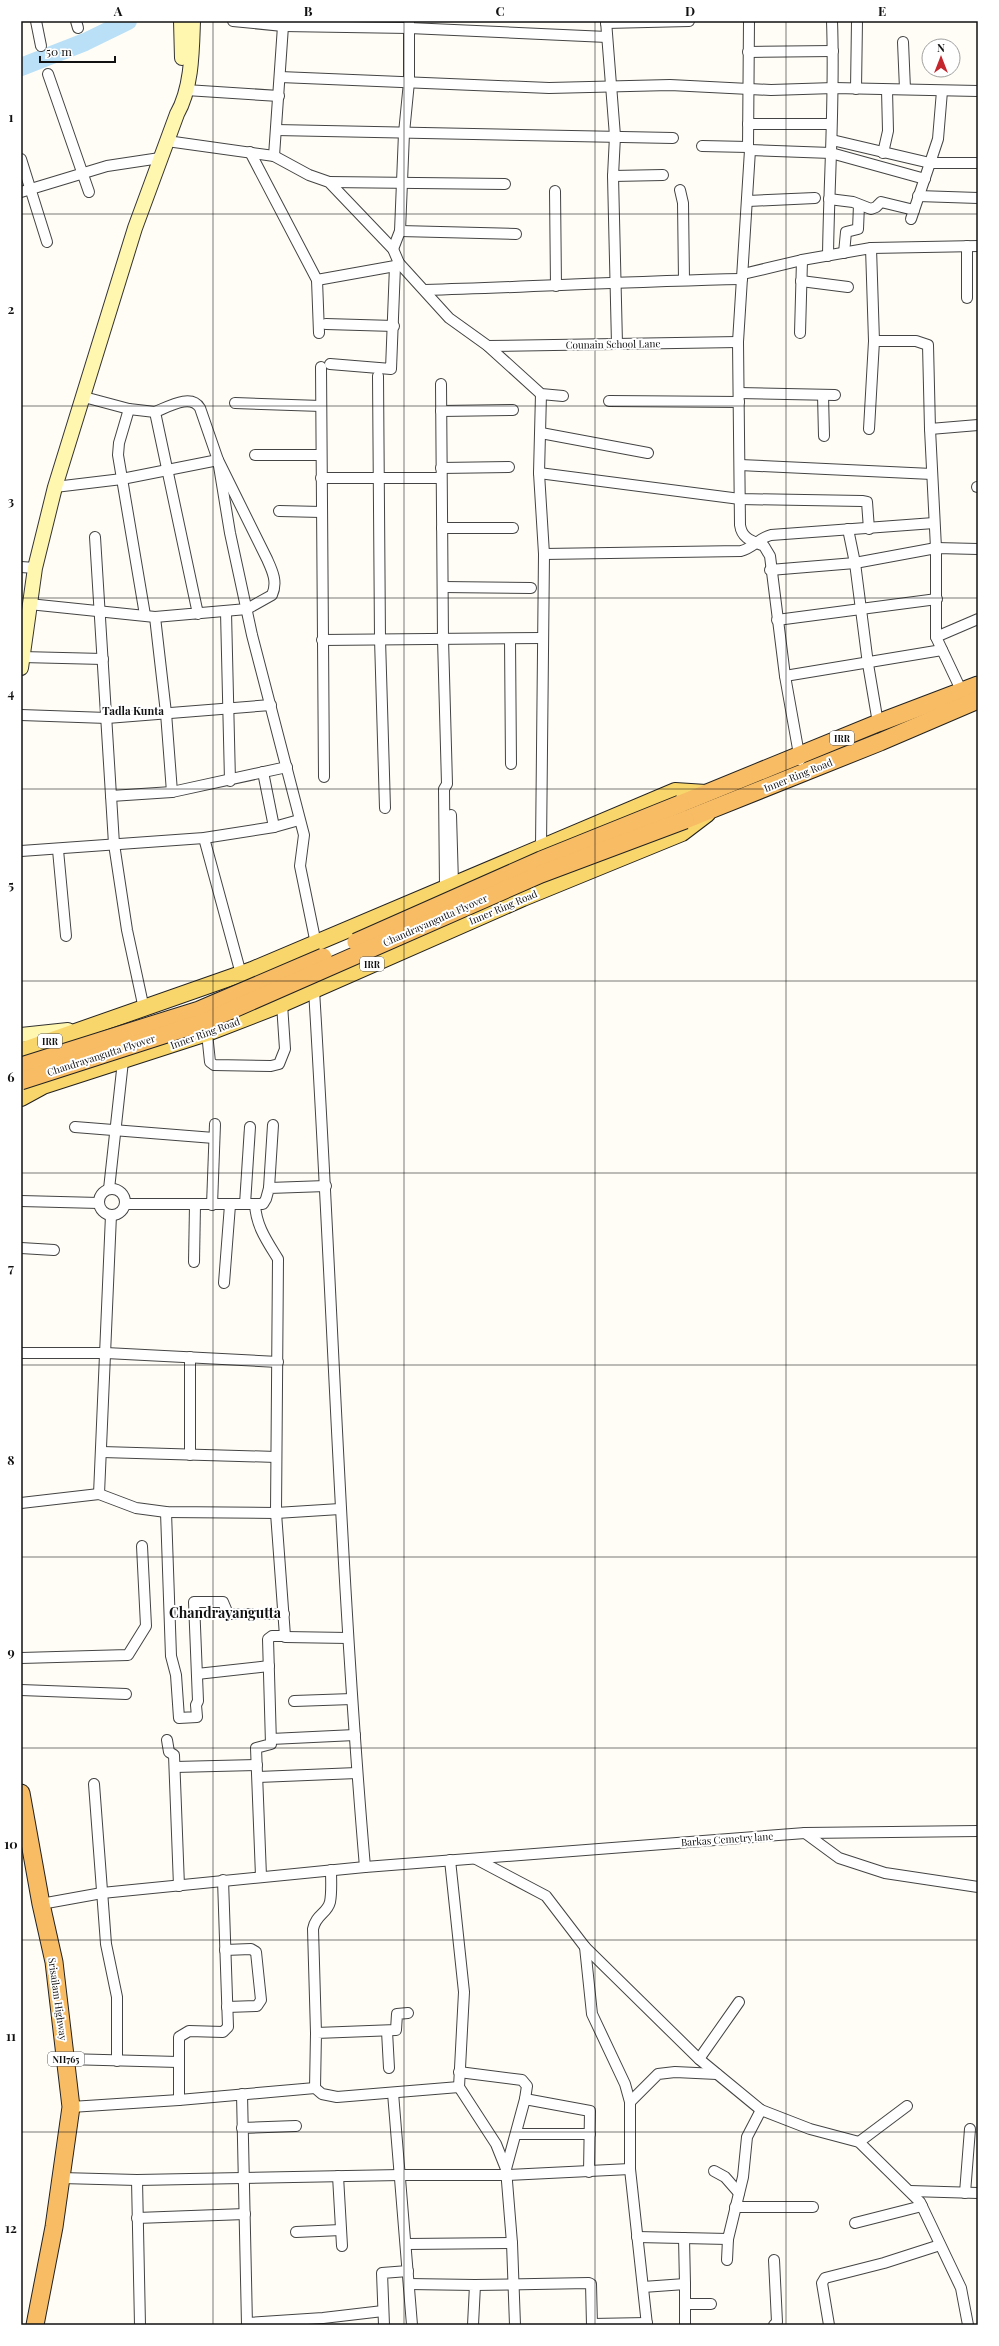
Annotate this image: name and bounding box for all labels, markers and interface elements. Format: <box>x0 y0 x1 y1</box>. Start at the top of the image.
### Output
text: A <box>113 2 123 19</box>
text: B <box>304 2 313 19</box>
text: C <box>495 2 505 19</box>
text: D <box>685 2 695 19</box>
text: E <box>878 2 886 19</box>
scale bar <box>40 38 115 64</box>
north arrow <box>921 38 961 78</box>
text: N <box>937 40 945 55</box>
text: 50 m <box>46 43 72 59</box>
text: 1 <box>9 108 14 125</box>
text: 2 <box>8 300 15 317</box>
street label: Counain School Lane <box>566 336 660 352</box>
text: 3 <box>8 492 14 509</box>
text: 4 <box>8 684 15 701</box>
district label: Tadla Kunta <box>102 703 164 718</box>
road number: IRR <box>830 731 854 745</box>
street label: Inner Ring Road <box>762 755 835 795</box>
text: 5 <box>8 876 14 893</box>
street label: Inner Ring Road <box>467 886 539 928</box>
street label: Chandrayangutta Flyover <box>381 890 490 949</box>
road number: IRR <box>360 957 384 971</box>
street label: Inner Ring Road <box>168 1014 242 1052</box>
street label: Chandrayangutta Flyover <box>45 1031 157 1079</box>
road number: IRR <box>38 1034 62 1048</box>
text: 6 <box>7 1068 15 1085</box>
text: 7 <box>8 1259 14 1276</box>
text: 8 <box>7 1451 15 1468</box>
district label: Chandrayangutta <box>169 1603 282 1622</box>
text: 9 <box>7 1643 15 1660</box>
street label: Barkas Cemetry lane <box>680 1829 774 1849</box>
text: 10 <box>4 1835 18 1852</box>
street label: Srisailam Highway <box>45 1957 71 2041</box>
text: 11 <box>6 2027 16 2044</box>
road number: NH765 <box>48 2052 84 2066</box>
text: 12 <box>5 2219 17 2236</box>

